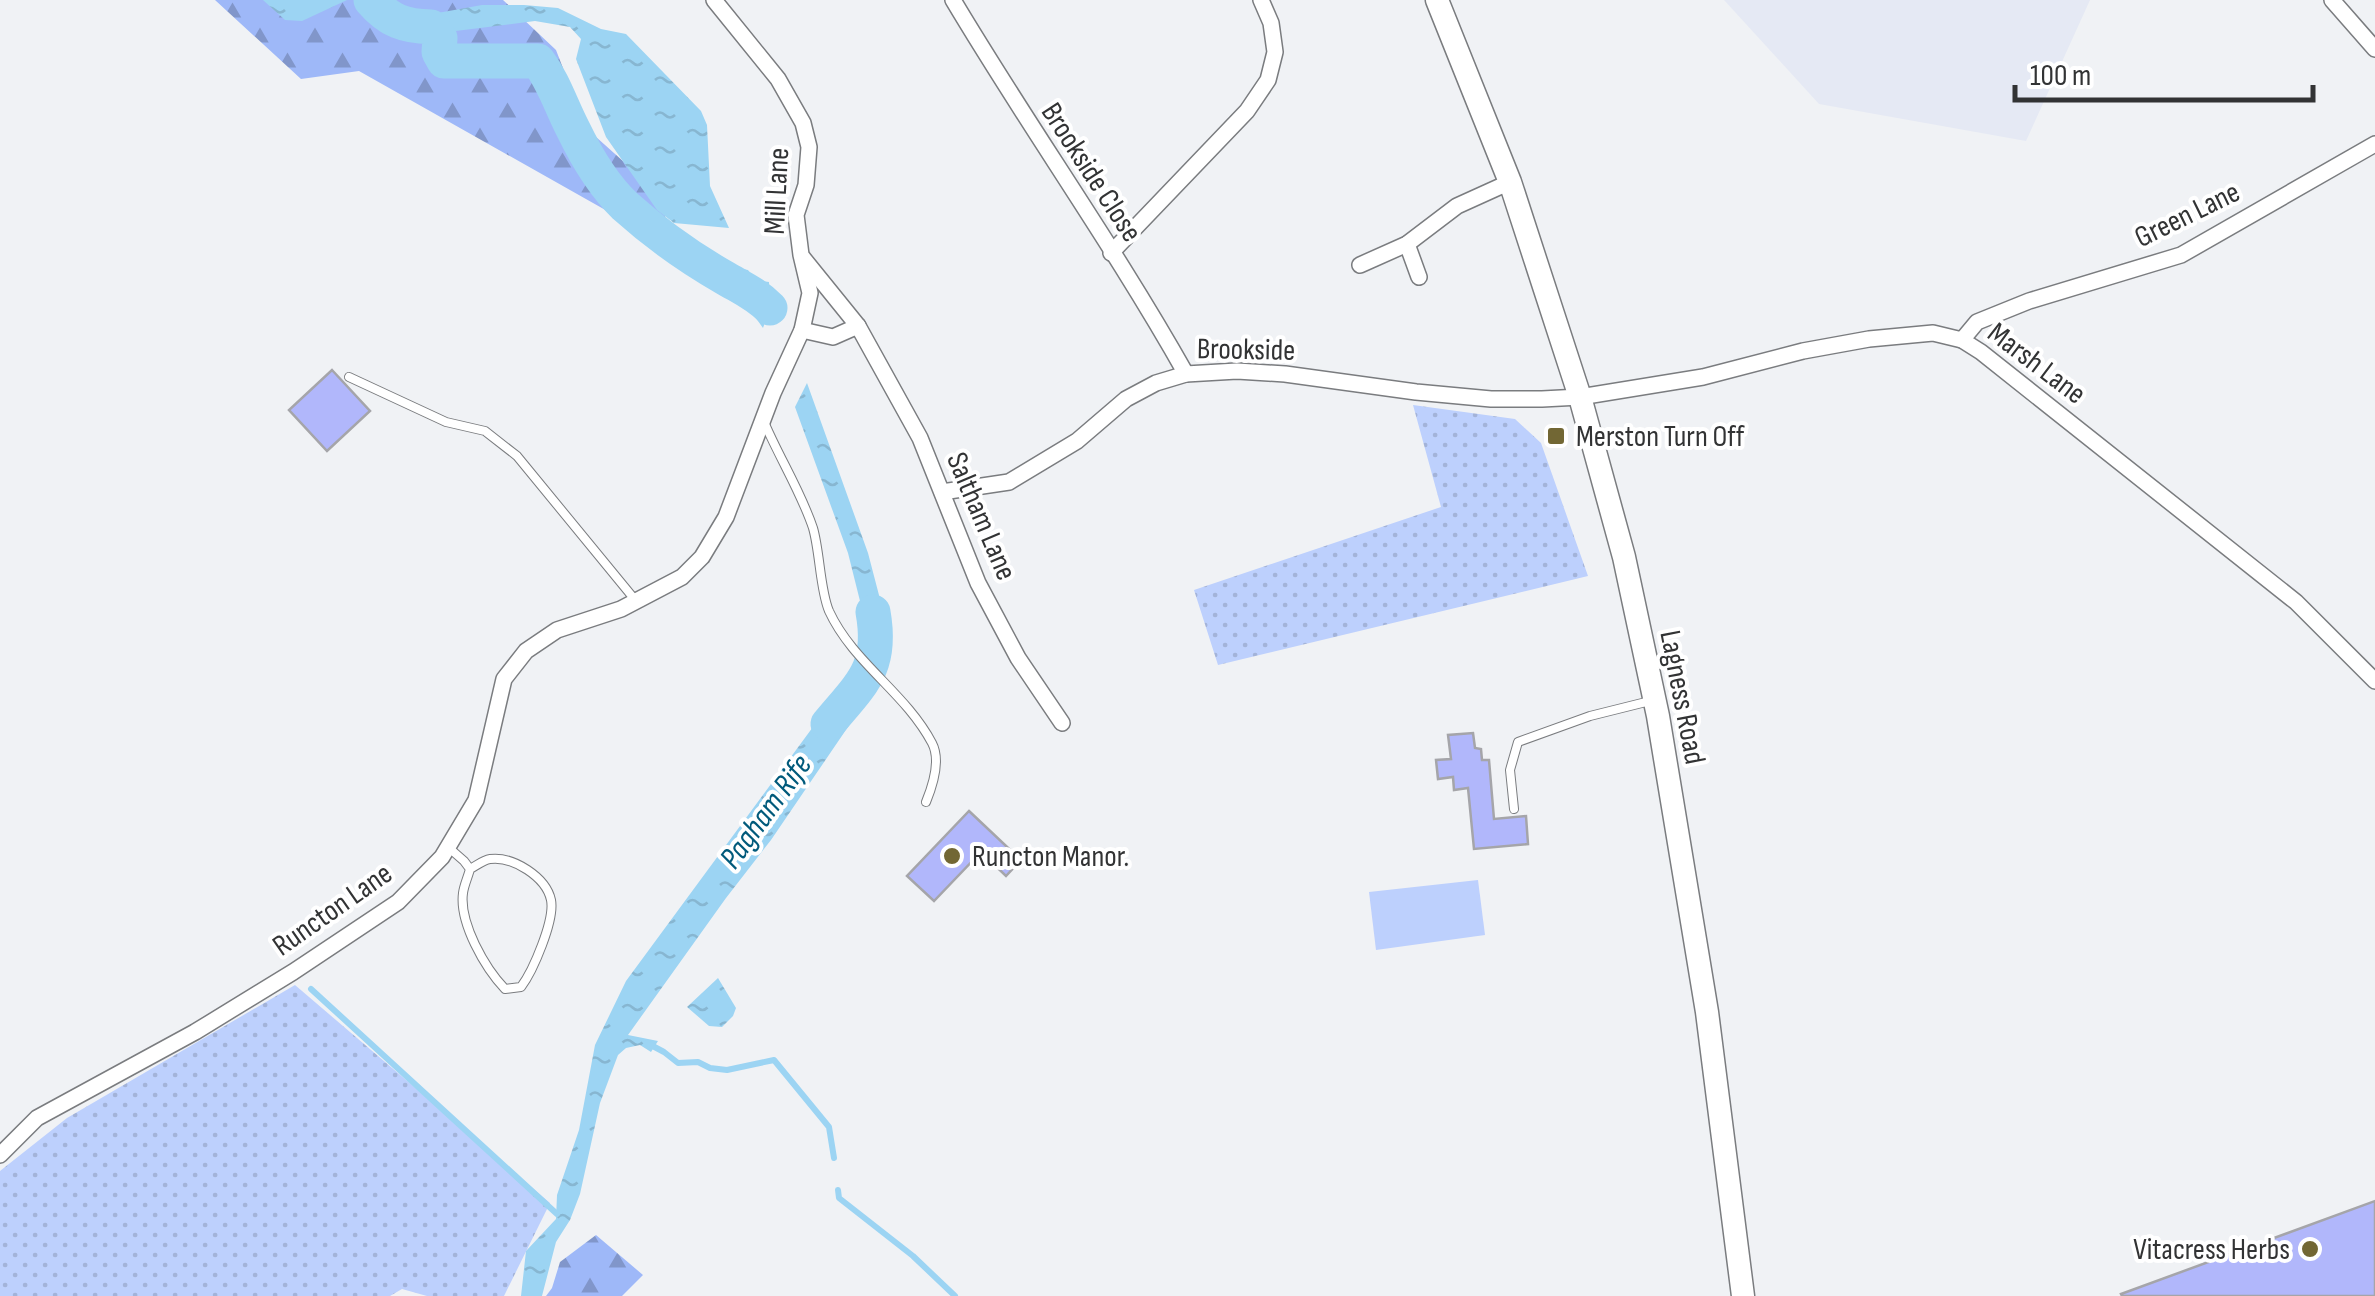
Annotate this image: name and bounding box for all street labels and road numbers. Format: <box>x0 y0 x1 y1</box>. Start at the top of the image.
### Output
street label: Brookside Close <box>1033 96 1149 249</box>
street label: Mill Lane <box>757 147 797 235</box>
street label: Green Lane <box>2129 174 2246 256</box>
street label: Marsh Lane <box>1980 315 2093 412</box>
street label: Brookside <box>1197 331 1295 369</box>
street label: Saltham Lane <box>938 447 1024 586</box>
street label: Lagness Road <box>1651 627 1713 767</box>
street label: Runcton Lane <box>266 856 399 964</box>

